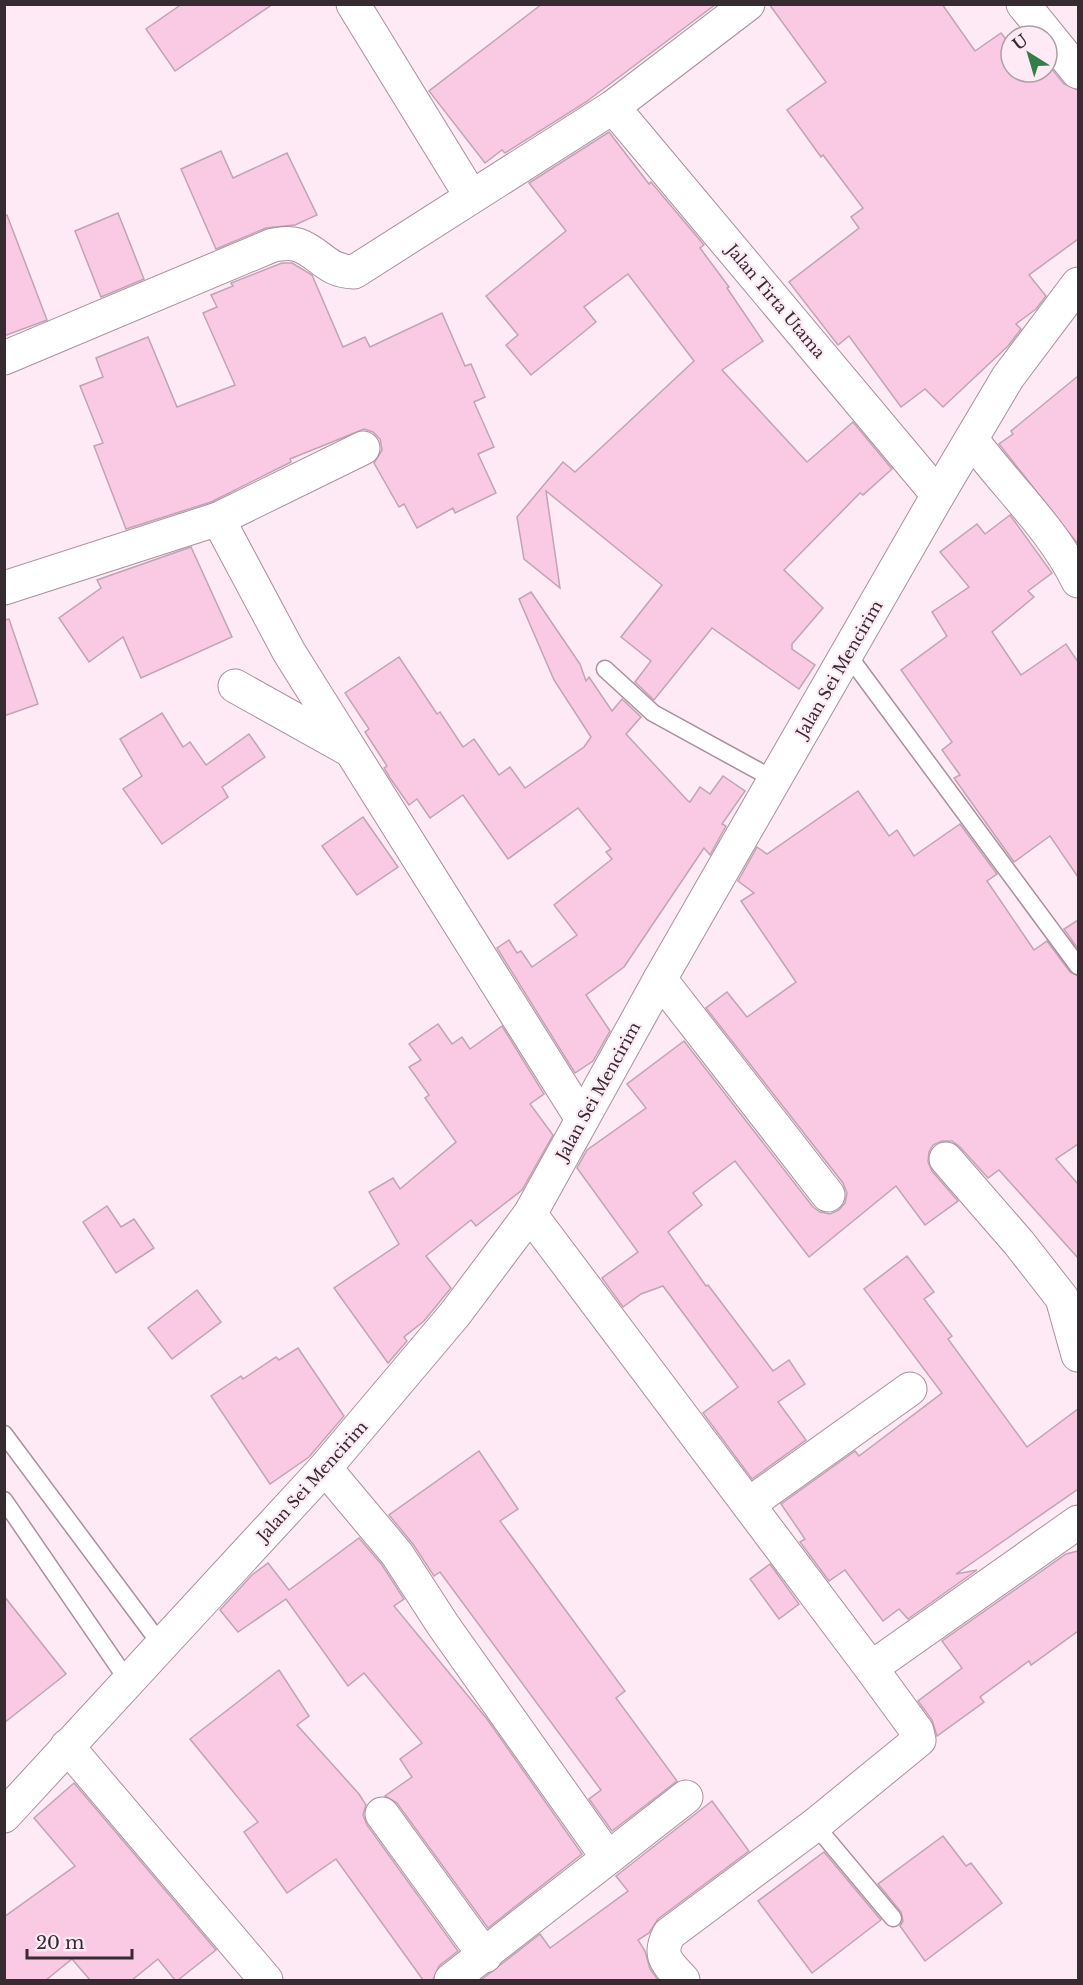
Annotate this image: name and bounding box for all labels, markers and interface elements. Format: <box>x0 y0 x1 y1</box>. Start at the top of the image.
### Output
north arrow <box>999 24 1059 84</box>
text: U <box>1008 30 1032 54</box>
street label: Jalan Tirta Utama <box>721 238 830 362</box>
street label: Jalan Sei Mencirim <box>790 597 887 743</box>
street label: Jalan Sei Mencirim <box>551 1018 644 1166</box>
street label: Jalan Sei Mencirim <box>251 1417 371 1547</box>
scale bar <box>27 1922 132 1960</box>
text: 20 m <box>36 1932 84 1954</box>

